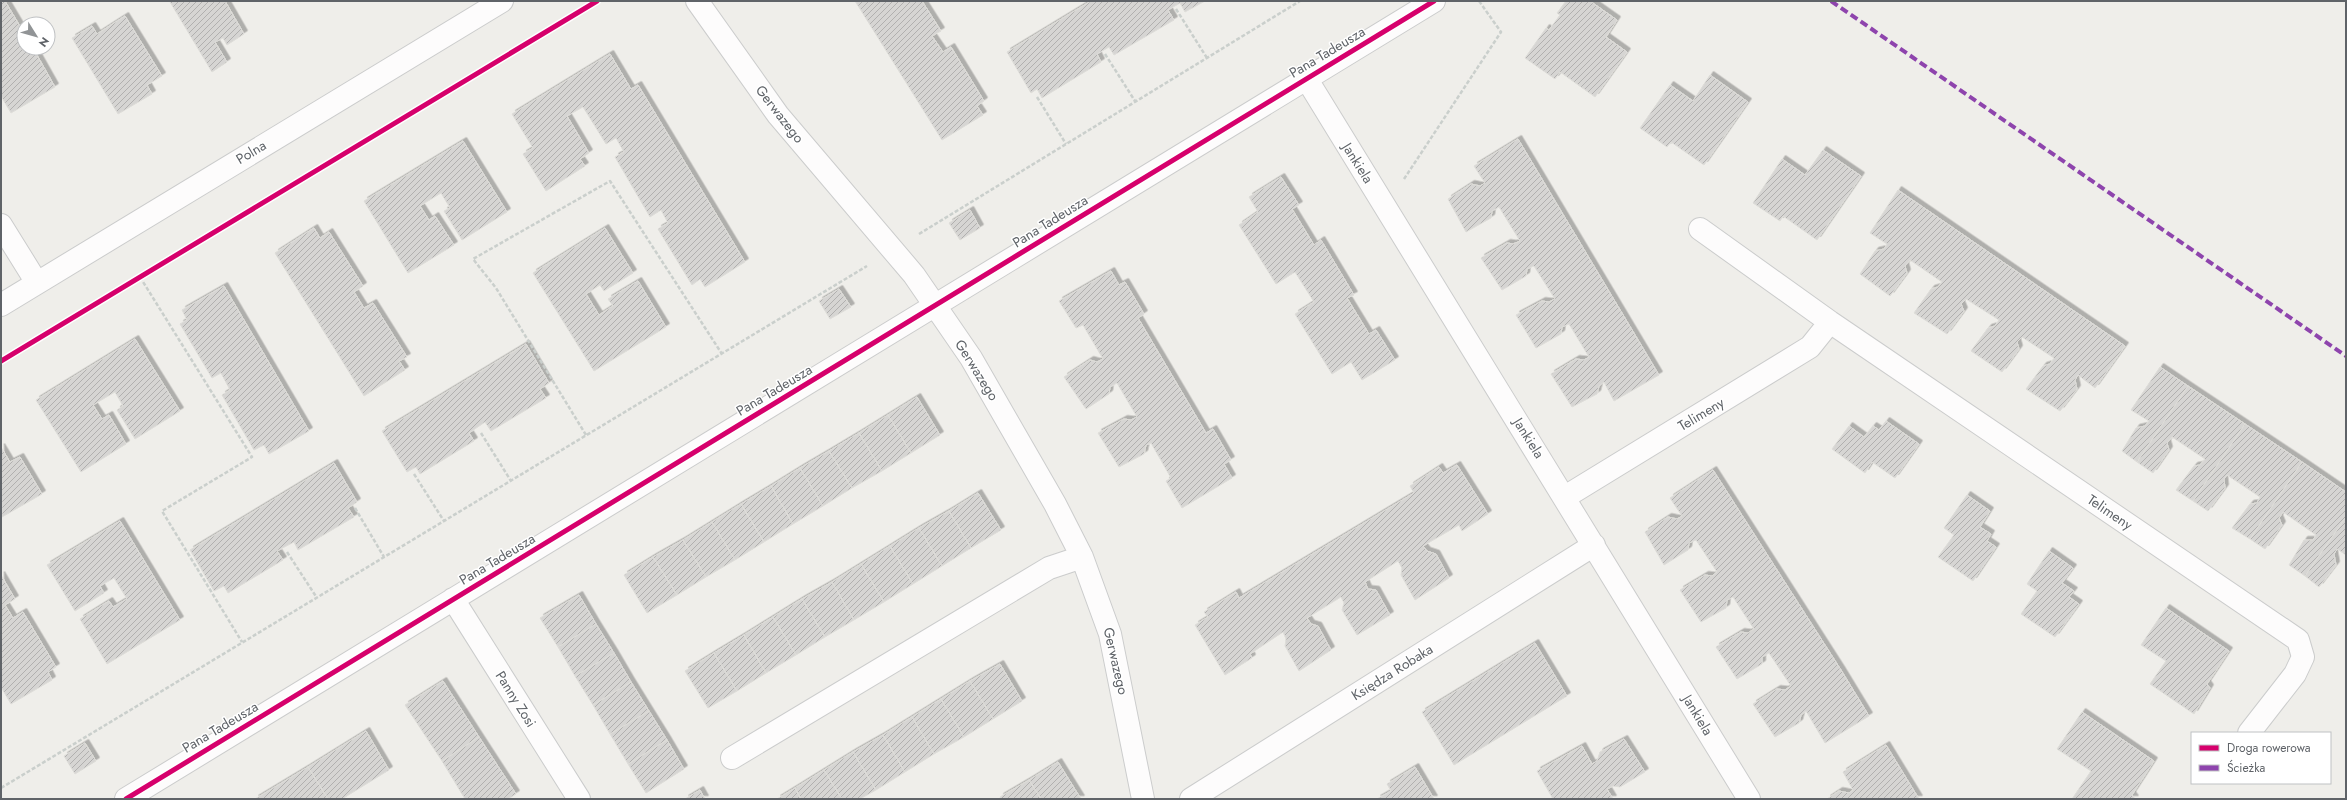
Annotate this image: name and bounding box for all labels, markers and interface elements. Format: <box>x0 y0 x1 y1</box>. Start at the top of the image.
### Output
north arrow <box>16 16 56 56</box>
street label: Pana Tadeusza <box>1285 21 1369 83</box>
text: N <box>35 34 53 50</box>
street label: Gerwazego <box>751 81 809 147</box>
street label: Polna <box>232 135 270 169</box>
street label: Jankiela <box>1337 137 1378 187</box>
street label: Pana Tadeusza <box>1008 190 1092 252</box>
street label: Gerwazego <box>950 336 1004 405</box>
street label: Pana Tadeusza <box>732 359 816 421</box>
street label: Telimeny <box>1674 392 1729 436</box>
street label: Jankiela <box>1508 412 1549 462</box>
street label: Telimeny <box>2083 490 2137 535</box>
street label: Pana Tadeusza <box>455 528 539 590</box>
street label: Gerwazego <box>1099 625 1134 697</box>
street label: Księdza Robaka <box>1347 639 1437 705</box>
street label: Panny Zosi <box>491 667 541 731</box>
street label: Jankiela <box>1677 689 1718 739</box>
street label: Pana Tadeusza <box>178 696 262 758</box>
legend <box>2191 732 2331 784</box>
text: Droga rowerowa <box>2227 739 2311 757</box>
text: Ścieżka <box>2227 759 2265 777</box>

